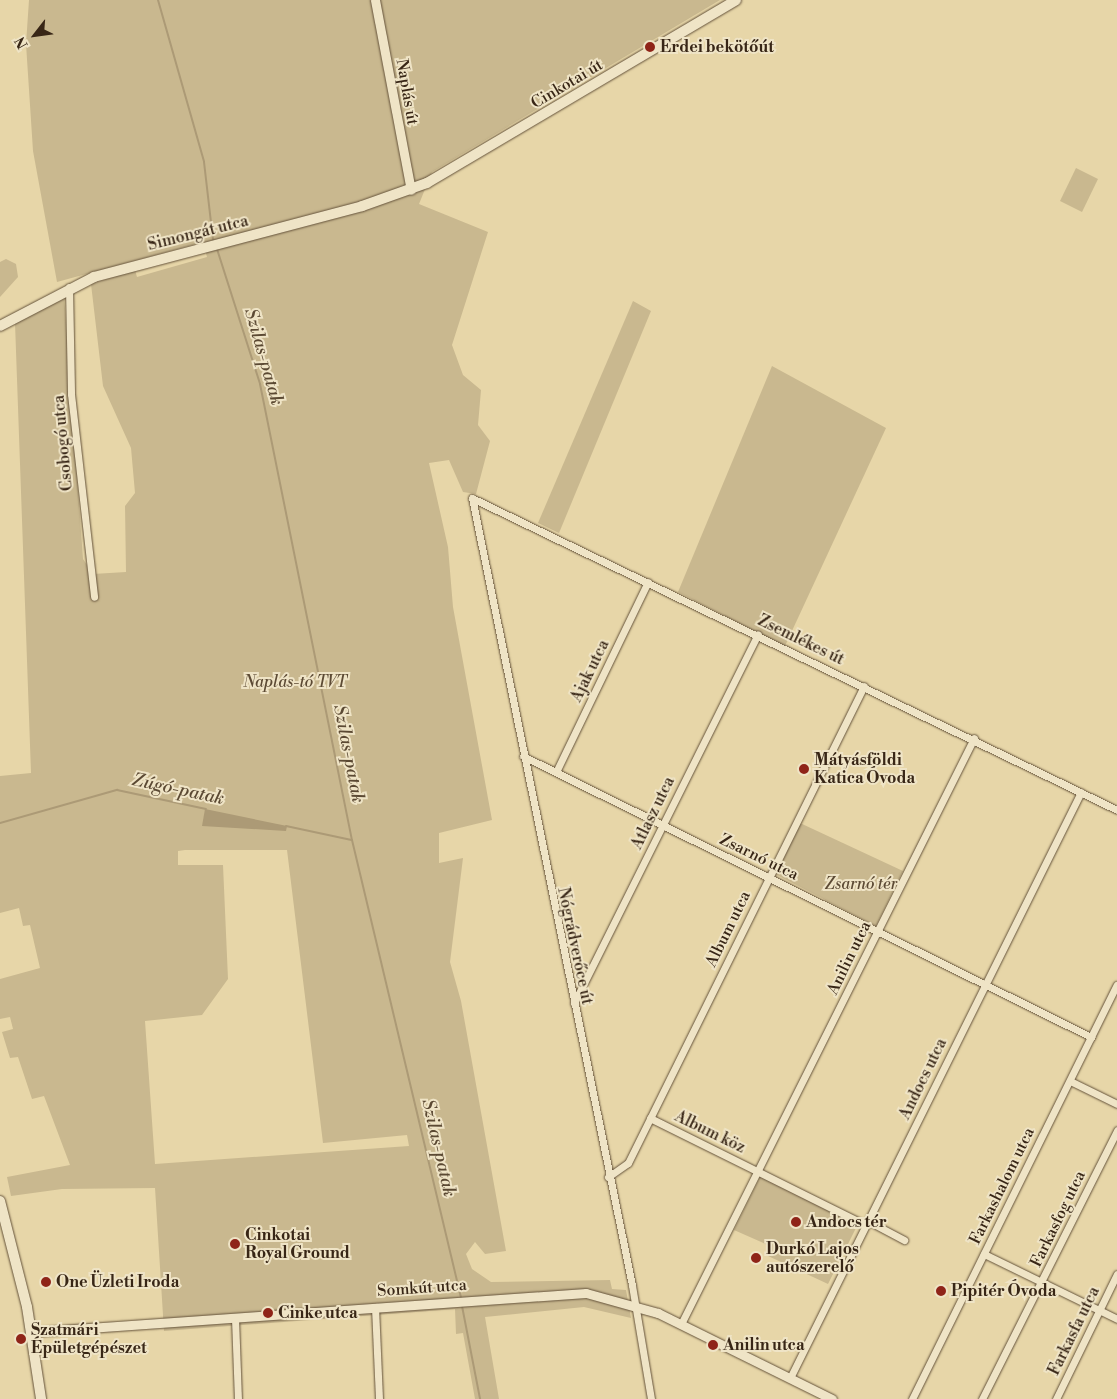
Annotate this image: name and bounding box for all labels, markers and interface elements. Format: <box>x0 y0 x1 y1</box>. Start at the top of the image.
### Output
north arrow <box>10 10 60 60</box>
text: N <box>11 33 33 52</box>
place label: Erdei bekötőút <box>660 37 774 57</box>
marker: Erdei bekötőút <box>644 41 656 53</box>
street label: Cinkotai út <box>528 55 606 113</box>
street label: Naplás út <box>392 57 422 127</box>
street label: Simongát utca <box>146 211 250 255</box>
water label: Szilas-patak <box>239 306 287 408</box>
street label: Csobogó utca <box>49 394 77 492</box>
street label: Zsemlékes út <box>755 611 847 669</box>
street label: Ajak utca <box>567 637 613 705</box>
park label: Naplás-tó TVT <box>243 672 347 692</box>
water label: Szilas-patak <box>328 703 368 805</box>
place label: Mátyásföldi Katica Óvoda <box>814 750 915 788</box>
marker: Mátyásföldi Katica Óvoda <box>798 763 810 775</box>
water label: Zúgó-patak <box>130 770 226 810</box>
street label: Atlasz utca <box>627 774 679 852</box>
street label: Zsarnó utca <box>716 830 802 884</box>
park label: Zsarnó tér <box>825 874 897 894</box>
street label: Nógrádverőce út <box>553 886 597 1006</box>
street label: Album utca <box>701 888 755 970</box>
street label: Anilin utca <box>823 918 875 998</box>
street label: Andocs utca <box>895 1035 951 1123</box>
water label: Szilas-patak <box>416 1097 460 1199</box>
street label: Album köz <box>672 1107 748 1157</box>
street label: Farkashalom utca <box>965 1124 1039 1248</box>
street label: Farkasfog utca <box>1026 1168 1090 1270</box>
place label: Andocs tér <box>806 1212 887 1232</box>
marker: Andocs tér <box>790 1216 802 1228</box>
place label: Cinkotai Royal Ground <box>245 1225 350 1263</box>
marker: Cinkotai Royal Ground <box>229 1238 241 1250</box>
place label: Durkó Lajos autószerelő <box>766 1239 859 1277</box>
marker: Durkó Lajos autószerelő <box>750 1252 762 1264</box>
place label: One Üzleti Iroda <box>56 1272 179 1292</box>
street label: Somkút utca <box>377 1275 467 1301</box>
marker: One Üzleti Iroda <box>40 1276 52 1288</box>
place label: Pipitér Óvoda <box>951 1281 1056 1301</box>
street label: Farkasfa utca <box>1044 1284 1104 1378</box>
marker: Pipitér Óvoda <box>935 1285 947 1297</box>
place label: Cinke utca <box>278 1303 358 1323</box>
marker: Cinke utca <box>262 1307 274 1319</box>
place label: Szatmári Épületgépészet <box>31 1320 147 1358</box>
marker: Szatmári Épületgépészet <box>15 1333 27 1345</box>
place label: Anilin utca <box>723 1335 805 1355</box>
marker: Anilin utca <box>707 1339 719 1351</box>

